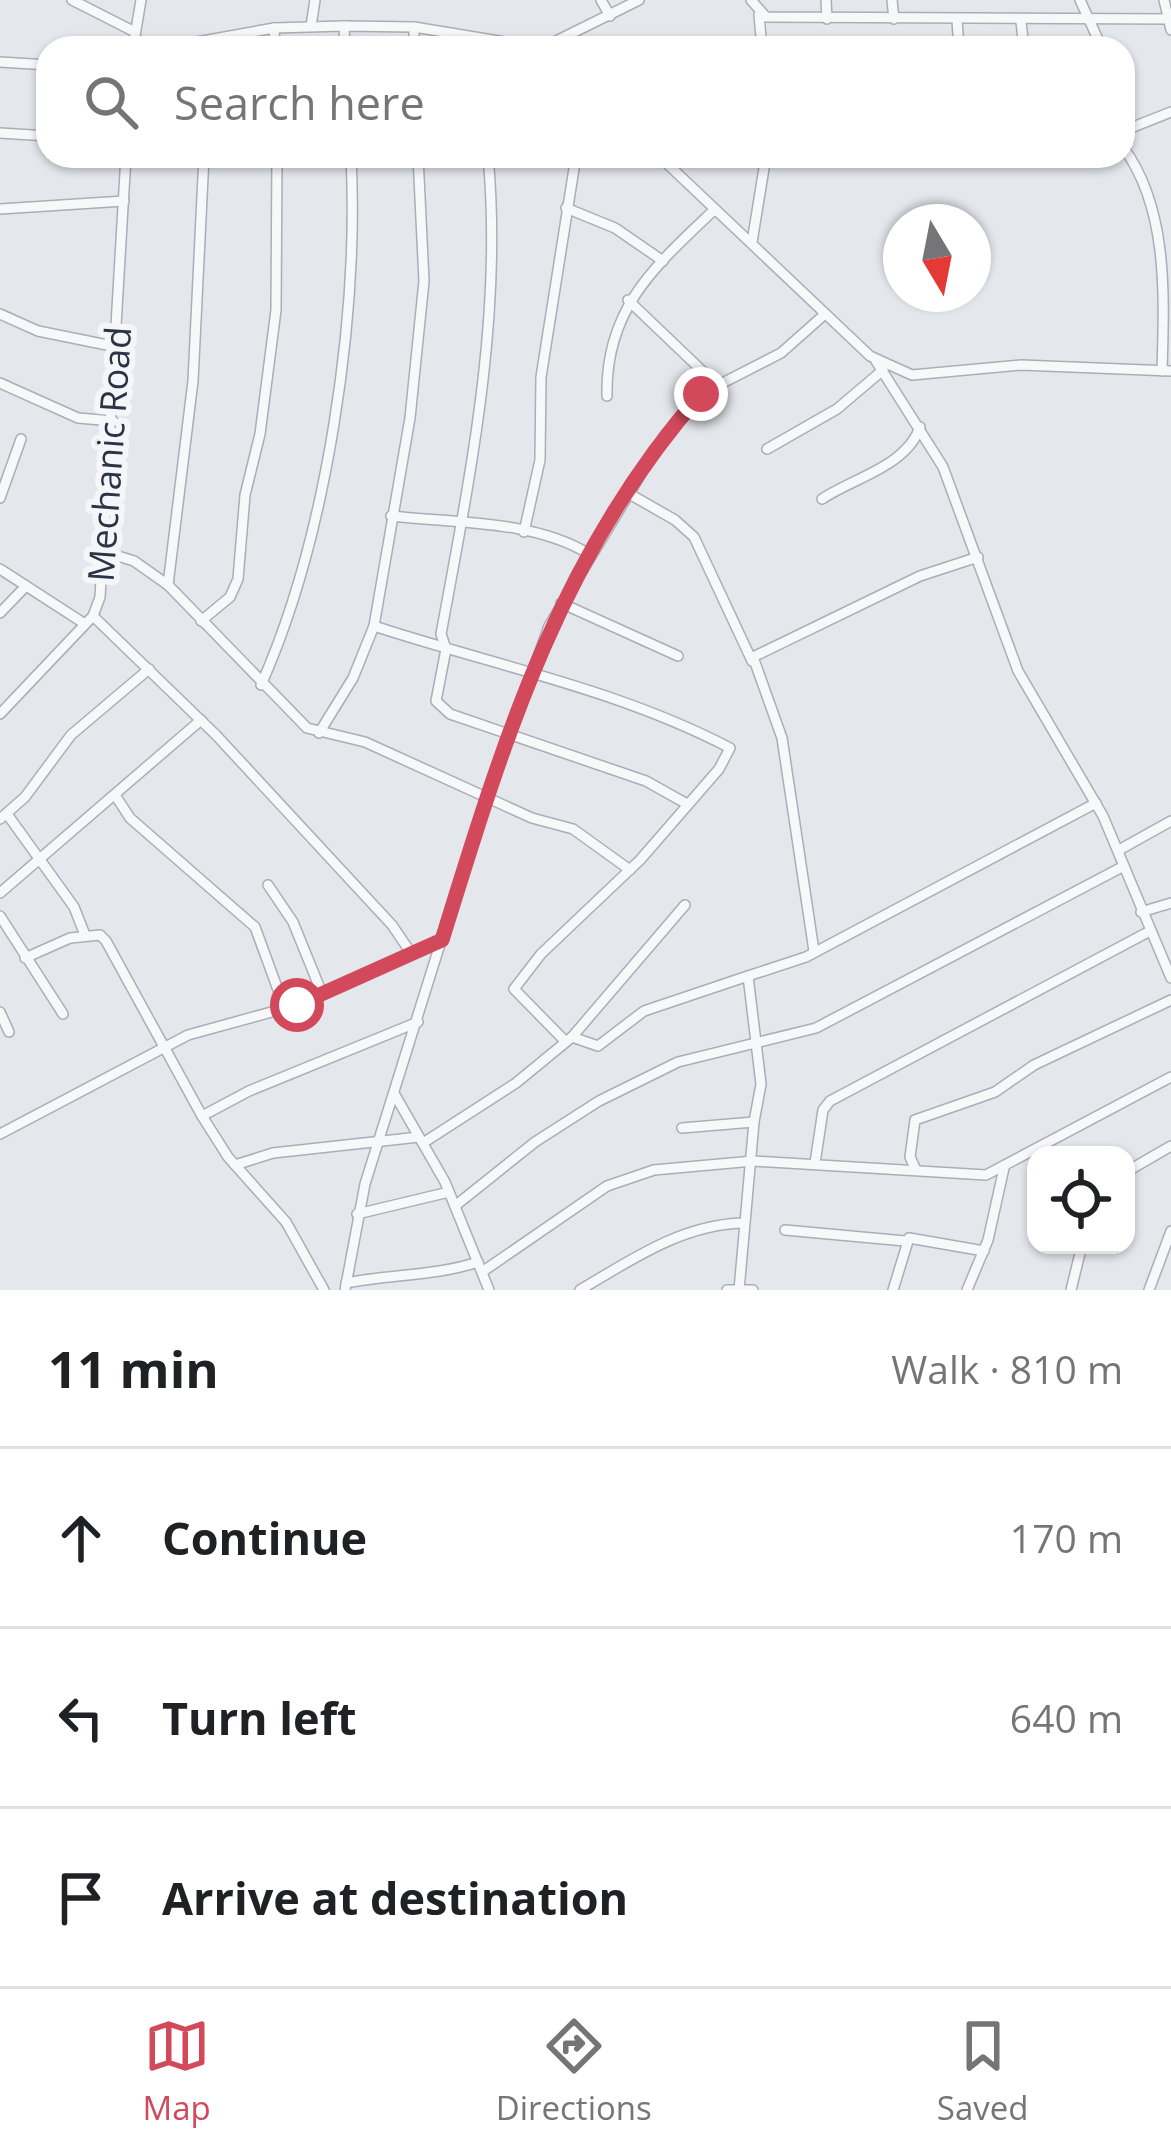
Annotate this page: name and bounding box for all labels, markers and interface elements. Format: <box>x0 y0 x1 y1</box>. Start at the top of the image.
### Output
search box <box>36 36 1135 168</box>
icon: search <box>78 69 144 135</box>
text: Search here <box>174 72 425 133</box>
north arrow <box>883 204 991 312</box>
street label: Mechanic Road <box>76 325 142 583</box>
route end <box>674 367 728 421</box>
route start <box>270 978 324 1032</box>
map controls <box>1027 1146 1135 1254</box>
button: locate <box>1027 1146 1135 1254</box>
text: 11 min <box>48 1333 219 1403</box>
text: Walk · 810 m <box>891 1342 1123 1395</box>
icon: ahead <box>48 1505 114 1571</box>
text: Continue <box>162 1507 367 1568</box>
text: 170 m <box>1010 1511 1123 1564</box>
icon: left <box>48 1685 114 1751</box>
text: Turn left <box>162 1687 357 1748</box>
text: 640 m <box>1010 1691 1123 1744</box>
icon: arrive <box>48 1865 114 1931</box>
text: Arrive at destination <box>162 1867 628 1928</box>
tab: Map <box>143 2013 211 2130</box>
tab: Directions <box>496 2013 652 2130</box>
tab: Saved <box>937 2013 1028 2130</box>

